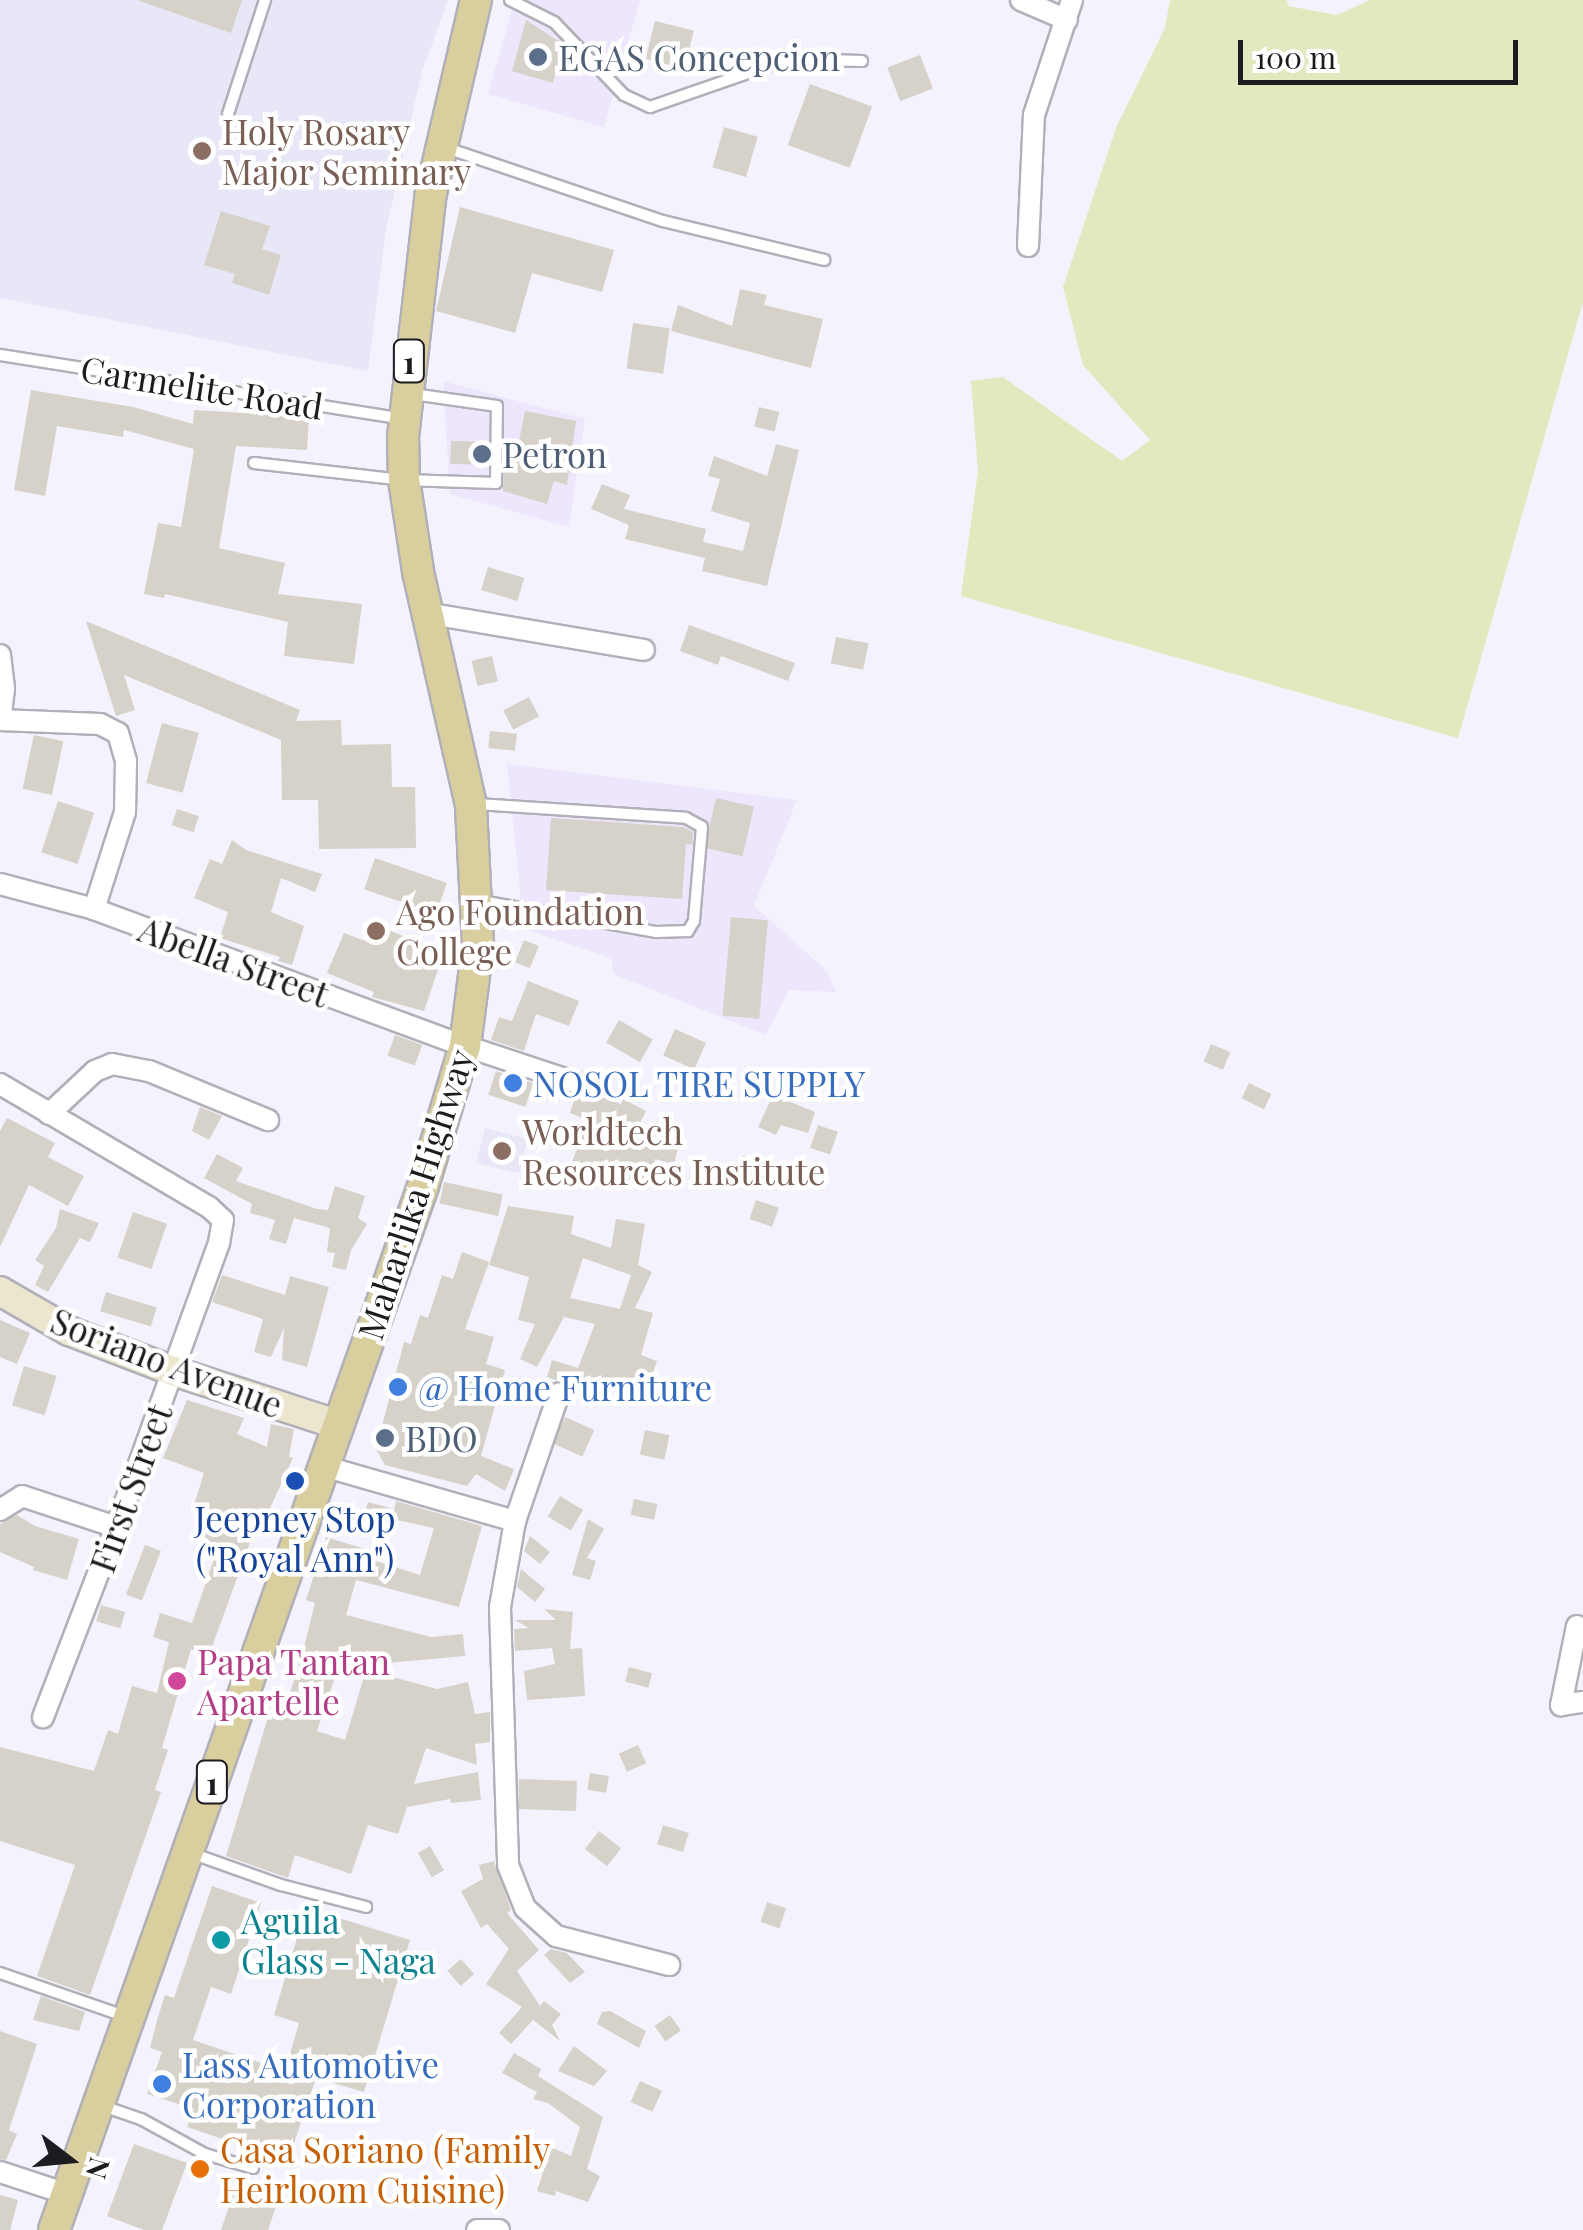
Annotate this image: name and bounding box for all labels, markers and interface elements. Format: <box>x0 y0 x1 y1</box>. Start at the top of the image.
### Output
scale bar <box>1243 20 1523 82</box>
place label: EGAS Concepcion <box>558 36 840 78</box>
text: 100 m <box>1255 37 1336 77</box>
marker: EGAS Concepcion <box>527 46 549 68</box>
place label: Holy Rosary Major Seminary <box>222 110 472 192</box>
marker: Holy Rosary Major Seminary <box>191 140 213 162</box>
road number: 1 <box>392 334 426 388</box>
street label: Carmelite Road <box>78 347 326 427</box>
place label: Petron <box>502 433 607 475</box>
marker: Petron <box>471 443 493 465</box>
place label: Ago Foundation College <box>396 890 644 972</box>
street label: Abella Street <box>133 907 335 1015</box>
marker: Ago Foundation College <box>365 920 387 942</box>
street label: Maharlika Highway <box>348 1043 482 1345</box>
place label: NOSOL TIRE SUPPLY <box>533 1062 866 1104</box>
marker: NOSOL TIRE SUPPLY <box>502 1072 524 1094</box>
place label: Worldtech Resources Institute <box>522 1110 825 1192</box>
marker: Worldtech Resources Institute <box>491 1140 513 1162</box>
street label: Soriano Avenue <box>45 1298 289 1426</box>
place label: @ Home Furniture <box>418 1366 712 1408</box>
marker: @ Home Furniture <box>387 1376 409 1398</box>
street label: First Street <box>80 1398 180 1578</box>
place label: BDO <box>405 1417 478 1459</box>
marker: BDO <box>374 1427 396 1449</box>
marker: Jeepney Stop ("Royal Ann") <box>284 1470 306 1492</box>
place label: Jeepney Stop ("Royal Ann") <box>194 1497 396 1579</box>
place label: Papa Tantan Apartelle <box>197 1640 391 1722</box>
marker: Papa Tantan Apartelle <box>166 1670 188 1692</box>
road number: 1 <box>194 1755 230 1809</box>
place label: Aguila Glass - Naga <box>241 1899 436 1981</box>
marker: Aguila Glass - Naga <box>210 1929 232 1951</box>
place label: Lass Automotive Corporation <box>182 2043 440 2125</box>
marker: Lass Automotive Corporation <box>151 2073 173 2095</box>
north arrow <box>20 2110 120 2210</box>
place label: Casa Soriano (Family Heirloom Cuisine) <box>220 2128 551 2210</box>
text: N <box>79 2154 120 2183</box>
marker: Casa Soriano (Family Heirloom Cuisine) <box>189 2158 211 2180</box>

